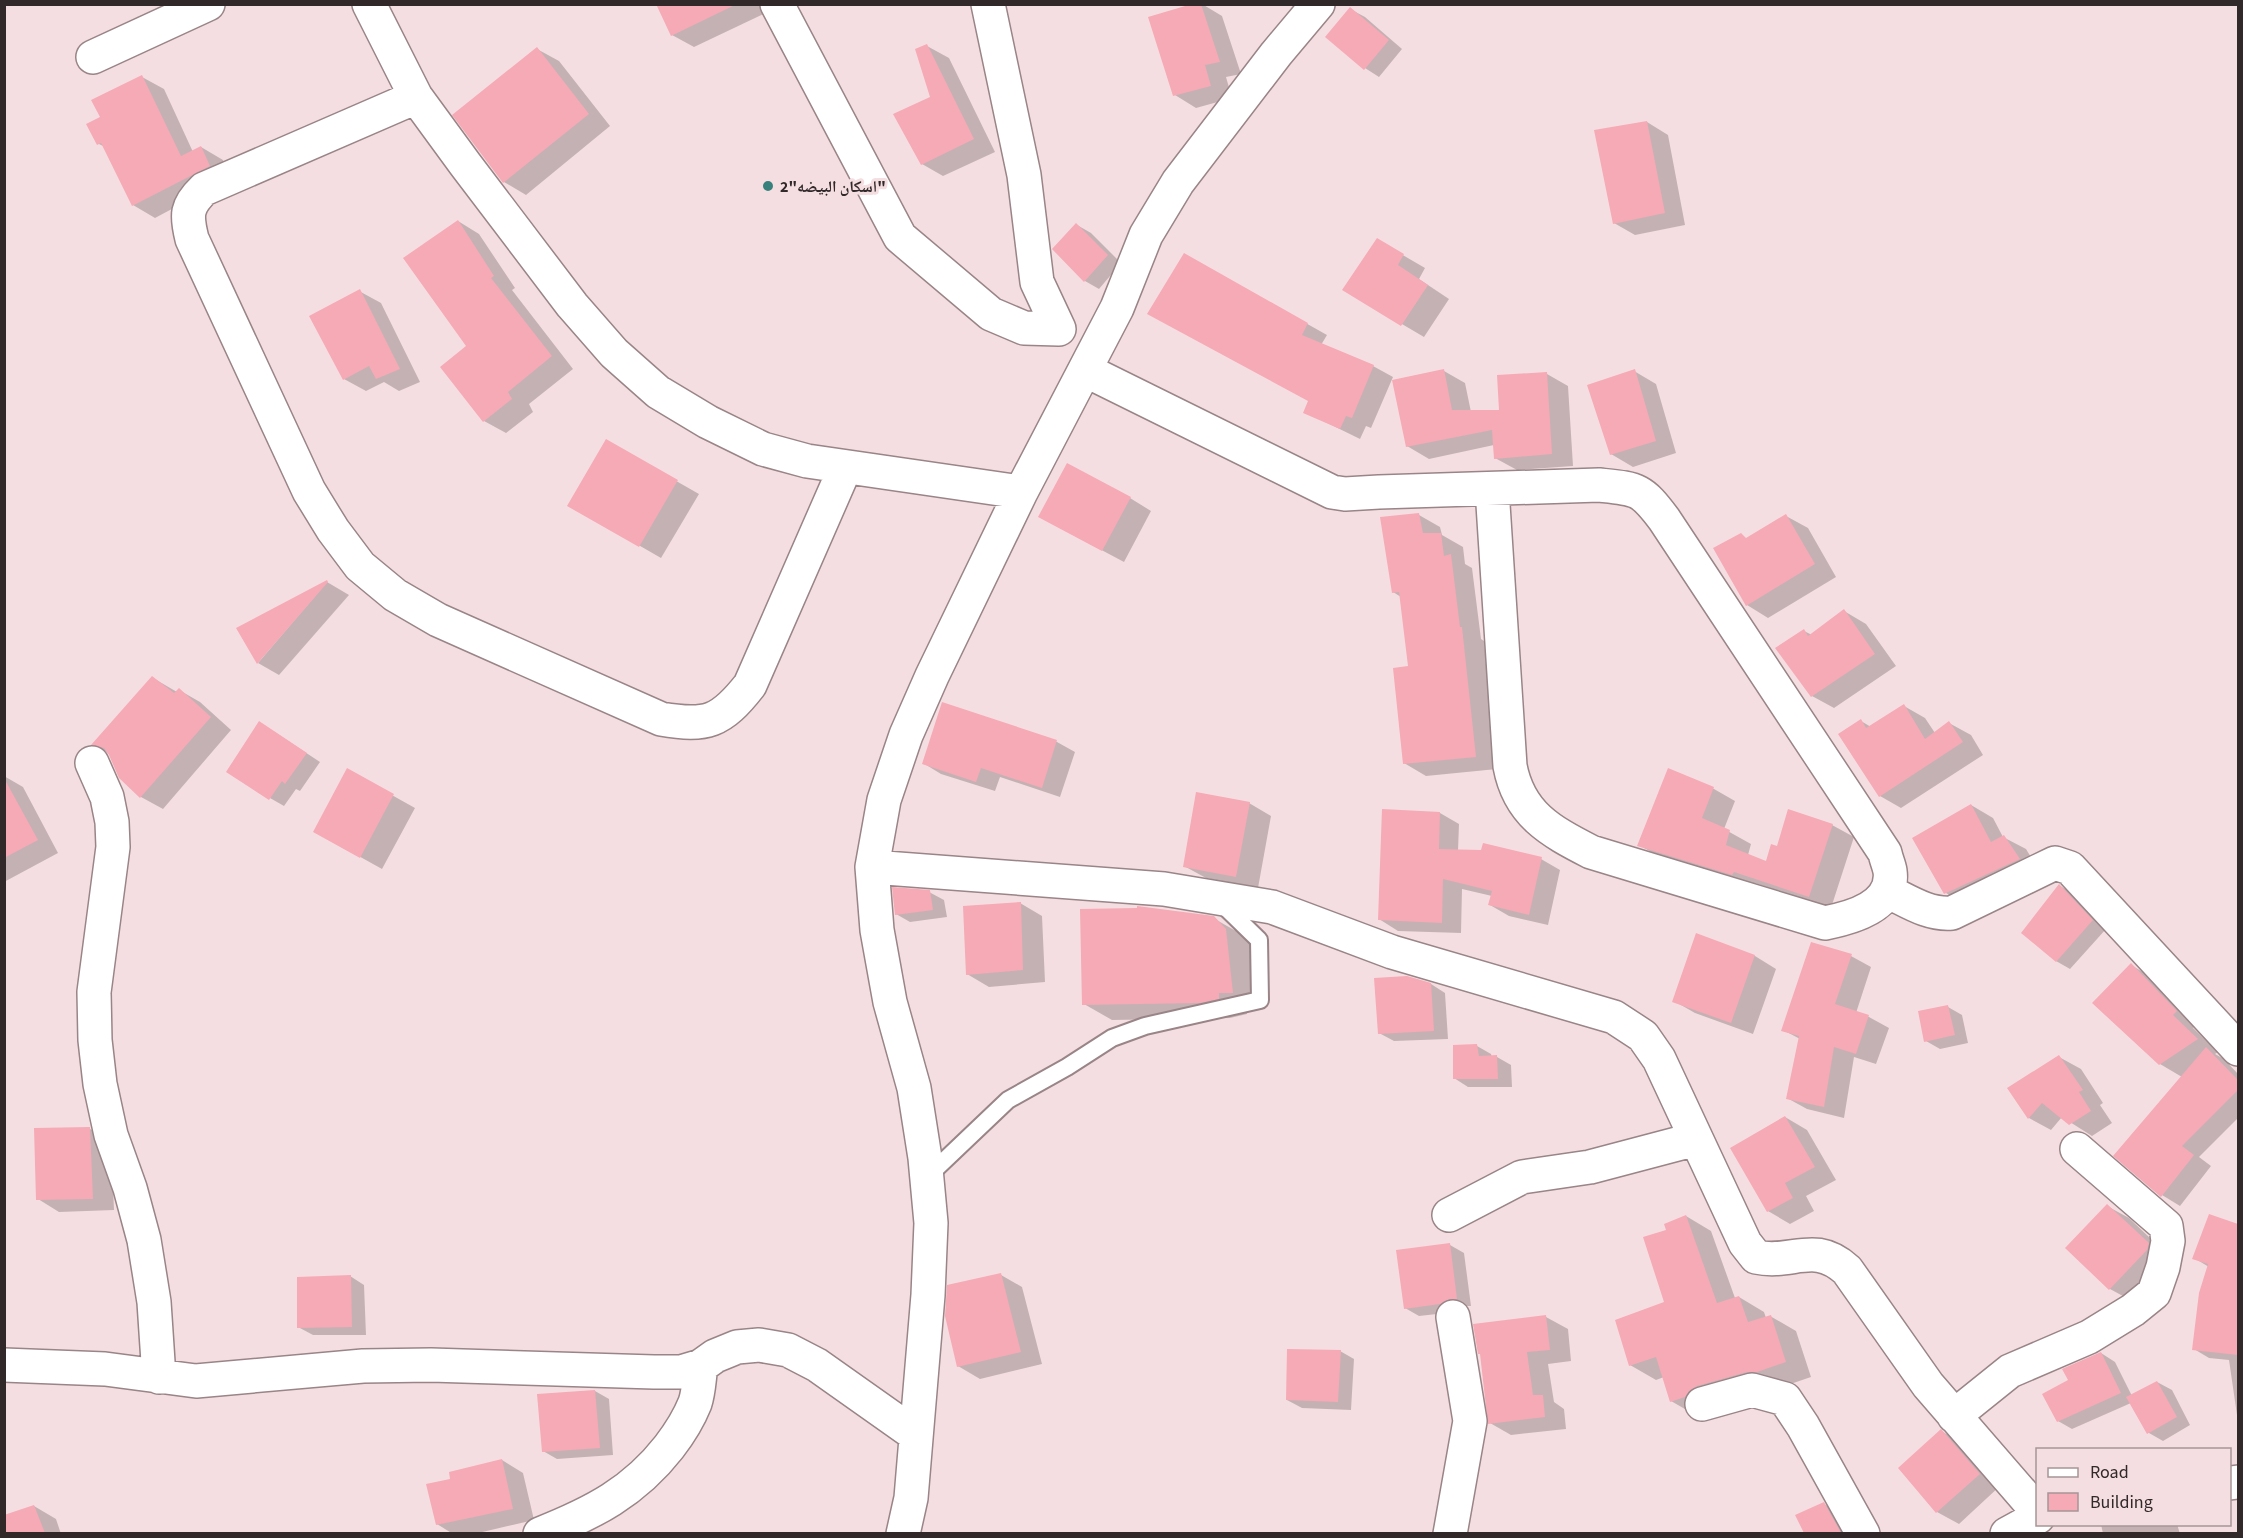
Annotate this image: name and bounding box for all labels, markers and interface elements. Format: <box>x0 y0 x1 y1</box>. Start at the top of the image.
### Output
place label: اسكان البيضه"2" <box>780 176 886 198</box>
marker: اسكان البيضه"2" <box>761 179 775 193</box>
legend <box>2036 1448 2231 1526</box>
text: Road <box>2090 1460 2129 1485</box>
text: Building <box>2090 1490 2153 1515</box>

